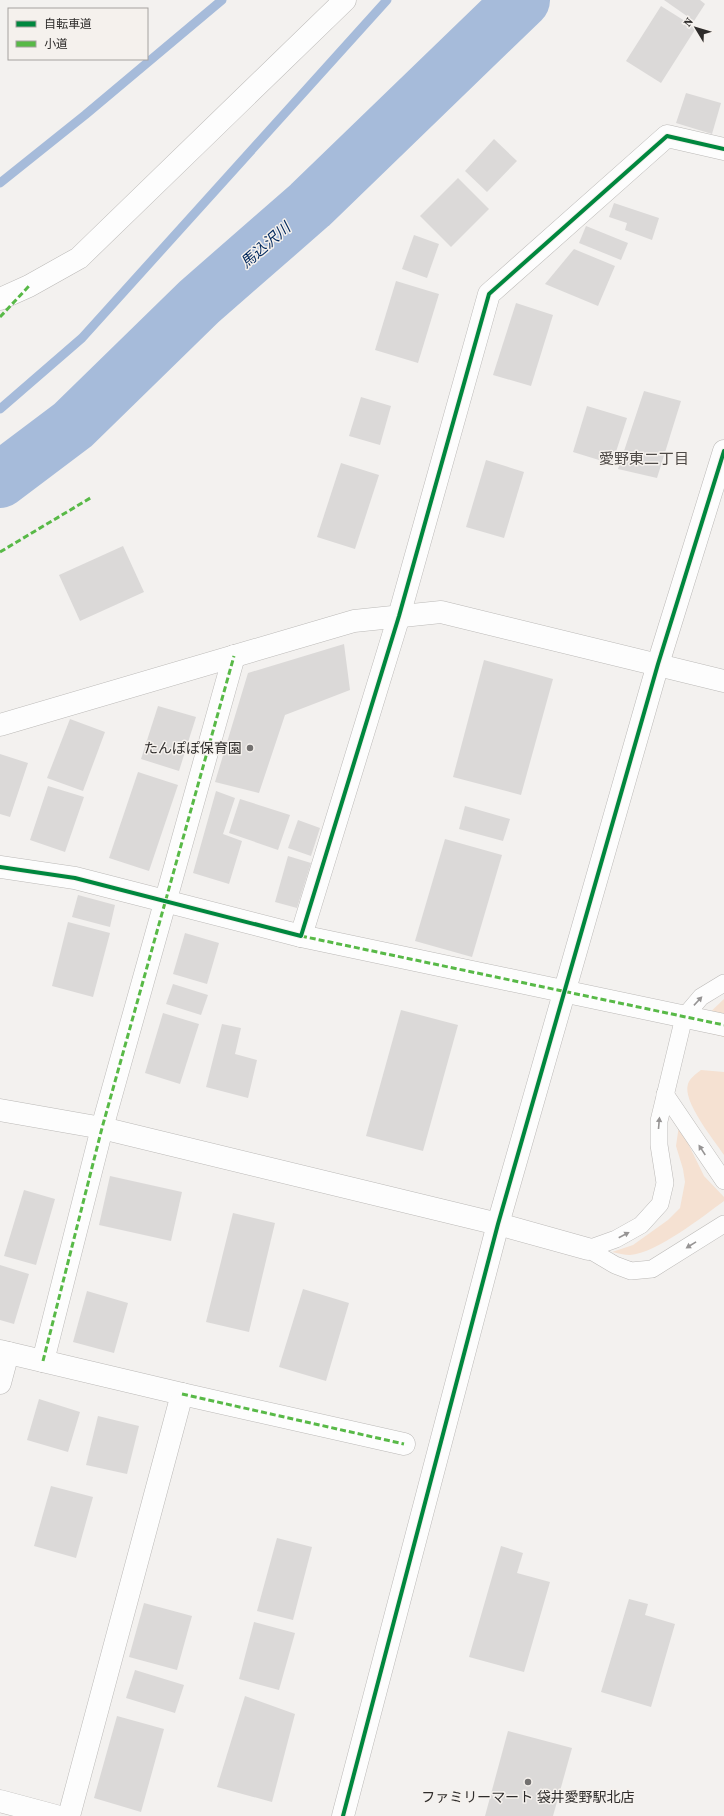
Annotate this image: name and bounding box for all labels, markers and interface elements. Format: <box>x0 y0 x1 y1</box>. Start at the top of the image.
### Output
legend <box>8 8 148 60</box>
north arrow <box>676 8 716 48</box>
text: N <box>680 14 697 30</box>
text: 自転車道 <box>44 16 92 32</box>
text: 小道 <box>44 36 68 52</box>
water label: 馬込沢川 <box>235 216 296 273</box>
district label: 愛野東二丁目 <box>599 448 689 469</box>
place label: たんぽぽ保育園 <box>144 738 242 758</box>
marker: たんぽぽ保育園 <box>245 743 255 753</box>
one-way arrow <box>694 996 703 1006</box>
one-way arrow <box>656 1117 663 1129</box>
one-way arrow <box>698 1144 705 1155</box>
one-way arrow <box>619 1231 630 1238</box>
one-way arrow <box>686 1241 696 1249</box>
marker: ファミリーマート 袋井愛野駅北店 <box>523 1777 533 1787</box>
place label: ファミリーマート 袋井愛野駅北店 <box>421 1787 635 1807</box>

